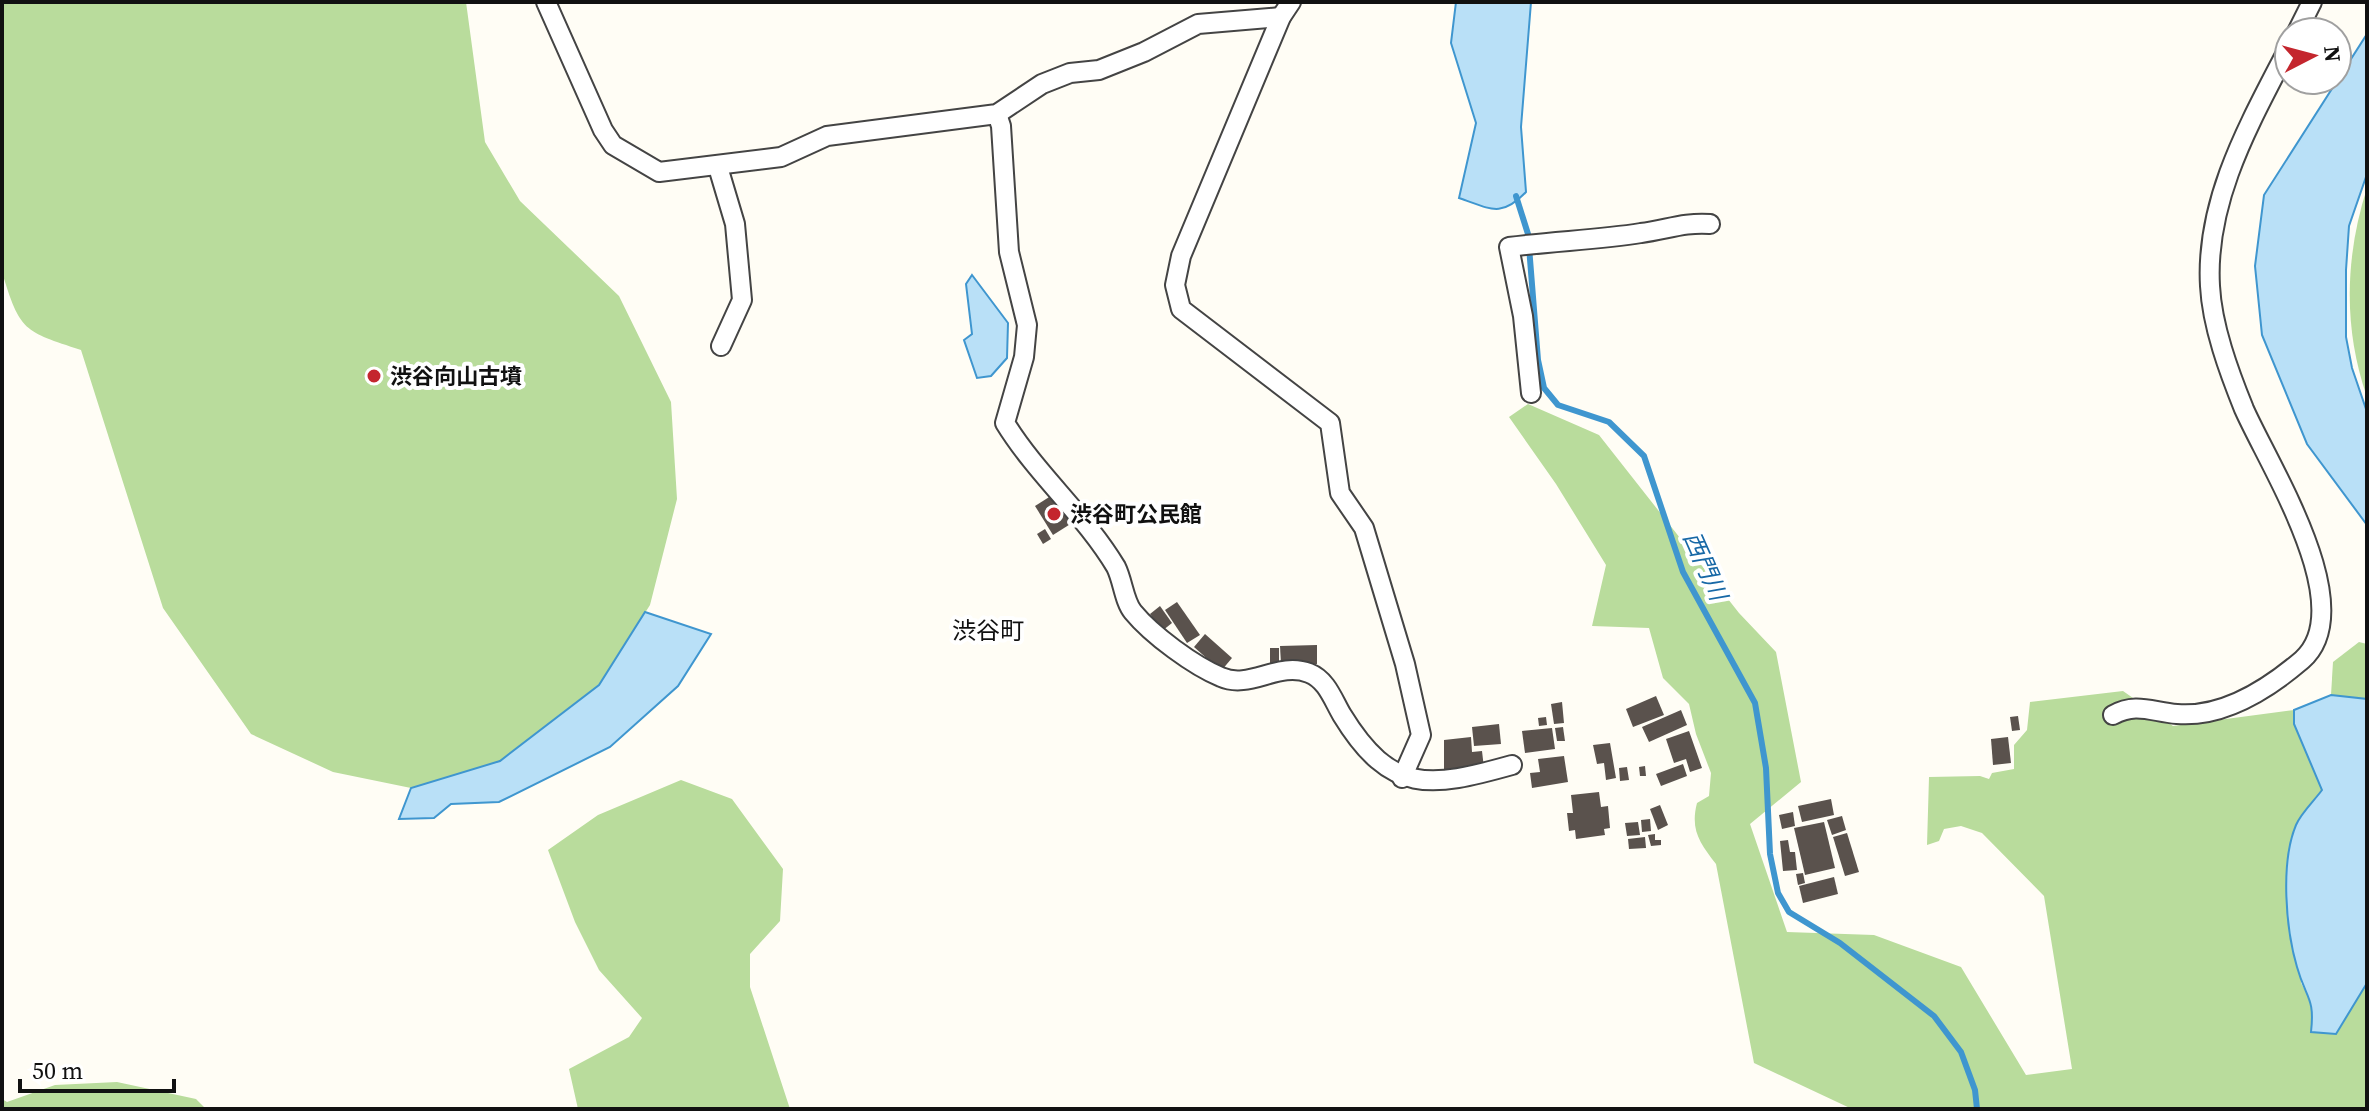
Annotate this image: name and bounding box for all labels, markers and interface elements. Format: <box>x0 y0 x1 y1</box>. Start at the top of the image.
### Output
north arrow <box>2273 16 2353 96</box>
text: N <box>2317 44 2349 63</box>
place label: 渋谷向山古墳 <box>390 361 522 391</box>
marker: 渋谷向山古墳 <box>365 367 383 385</box>
place label: 渋谷町公民館 <box>1070 499 1202 529</box>
marker: 渋谷町公民館 <box>1045 505 1063 523</box>
water label: 西門川 <box>1676 526 1736 608</box>
district label: 渋谷町 <box>952 614 1024 647</box>
scale bar <box>20 1043 174 1093</box>
text: 50 m <box>32 1054 83 1087</box>

